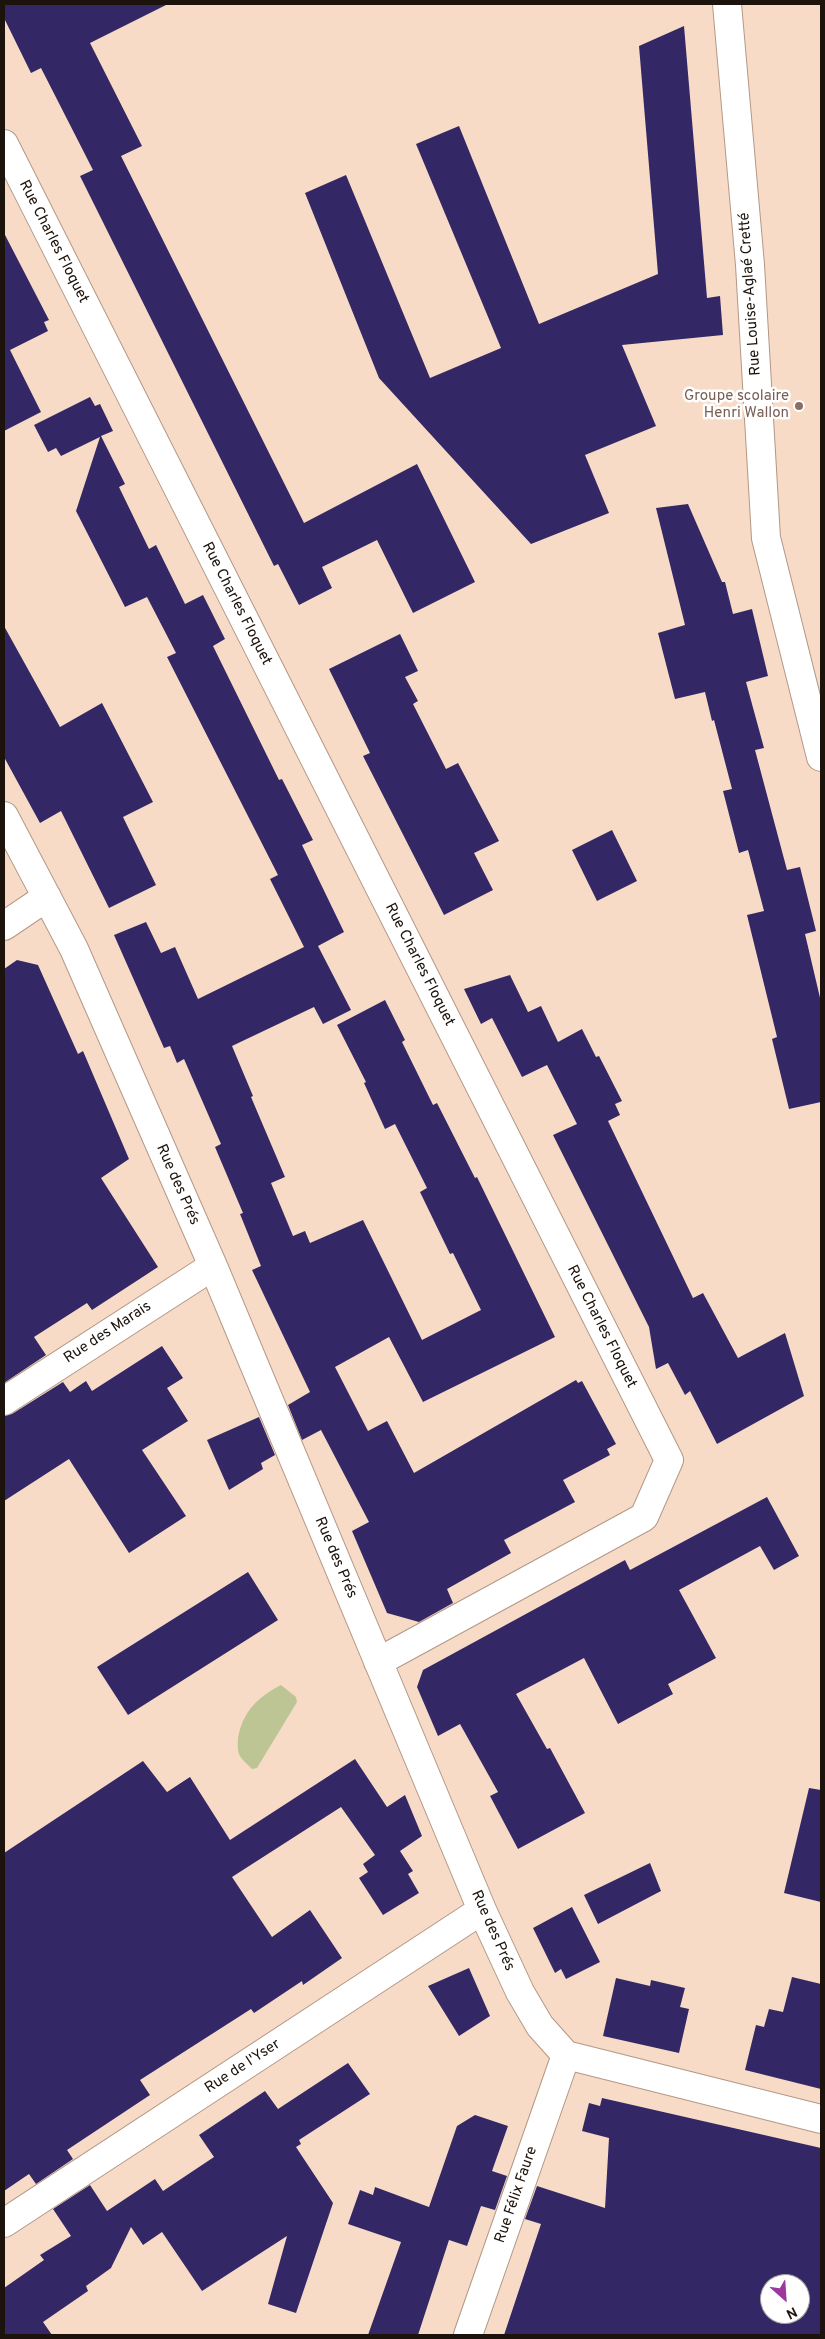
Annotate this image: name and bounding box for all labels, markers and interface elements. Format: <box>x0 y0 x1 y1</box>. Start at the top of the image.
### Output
street label: Rue Charles Floquet <box>14 178 92 306</box>
street label: Rue Louise-Aglaé Cretté <box>736 212 766 376</box>
place label: Groupe scolaire Henri Wallon <box>684 388 789 423</box>
marker: Groupe scolaire Henri Wallon <box>793 400 805 412</box>
street label: Rue Charles Floquet <box>197 540 275 668</box>
street label: Rue Charles Floquet <box>380 901 458 1029</box>
street label: Rue des Prés <box>151 1142 203 1228</box>
street label: Rue Charles Floquet <box>562 1263 640 1391</box>
street label: Rue des Marais <box>61 1298 155 1368</box>
street label: Rue des Prés <box>310 1515 360 1601</box>
street label: Rue des Prés <box>466 1888 518 1974</box>
street label: Rue de l'Yser <box>202 2036 284 2098</box>
street label: Rue Félix Faure <box>492 2144 542 2246</box>
north arrow <box>760 2274 810 2324</box>
text: N <box>783 2302 800 2322</box>

